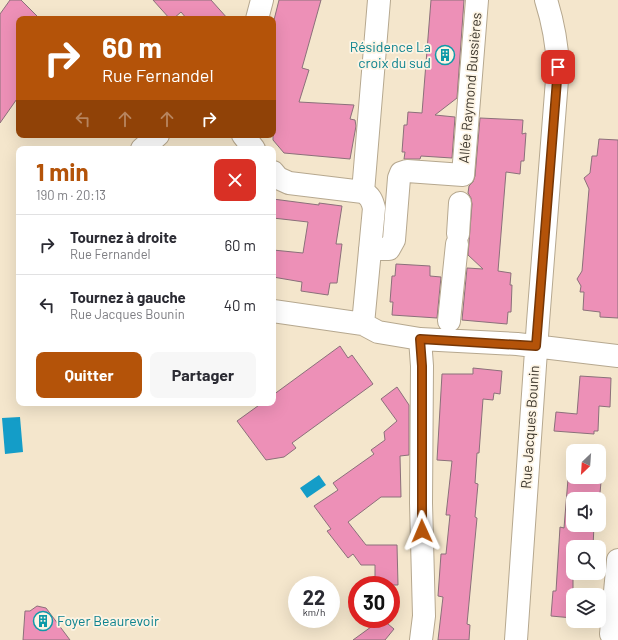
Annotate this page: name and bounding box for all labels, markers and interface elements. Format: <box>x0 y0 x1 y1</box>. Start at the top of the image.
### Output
street label: Allée Raymond Bussières <box>454 12 485 164</box>
text: 60 m <box>102 30 162 64</box>
icon: right <box>36 32 88 84</box>
place label: Résidence La croix du sud <box>350 38 431 71</box>
building icon: Résidence La croix du sud <box>434 44 456 66</box>
pin <box>541 50 575 84</box>
icon: arrive <box>547 56 569 78</box>
text: Rue Fernandel <box>102 64 214 86</box>
icon: left <box>72 108 94 130</box>
icon: ahead <box>114 108 136 130</box>
icon: ahead <box>156 108 178 130</box>
icon: right <box>198 108 220 130</box>
text: 1 min <box>36 157 89 186</box>
button: close <box>214 159 256 201</box>
text: 190 m · 20:13 <box>36 187 106 203</box>
text: Tournez à droite <box>70 228 177 246</box>
icon: right <box>36 234 58 256</box>
text: 60 m <box>224 236 256 254</box>
text: Rue Fernandel <box>70 246 151 262</box>
text: Tournez à gauche <box>70 288 186 306</box>
icon: left <box>36 294 58 316</box>
text: 40 m <box>224 296 256 314</box>
text: Rue Jacques Bounin <box>70 306 185 322</box>
button: Quitter <box>36 352 142 398</box>
button: Partager <box>150 352 256 398</box>
street label: Rue Jacques Bounin <box>517 365 542 489</box>
north arrow <box>566 444 606 484</box>
map controls <box>566 444 606 628</box>
button: sound <box>566 492 606 532</box>
position arrow <box>401 510 443 552</box>
button: search <box>566 540 606 580</box>
speed limit sign: 30 <box>348 576 400 628</box>
text: 22 <box>303 585 325 609</box>
button: layers <box>566 588 606 628</box>
text: km/h <box>303 606 325 618</box>
building icon: Foyer Beaurevoir <box>32 610 54 632</box>
place label: Foyer Beaurevoir <box>57 612 159 629</box>

